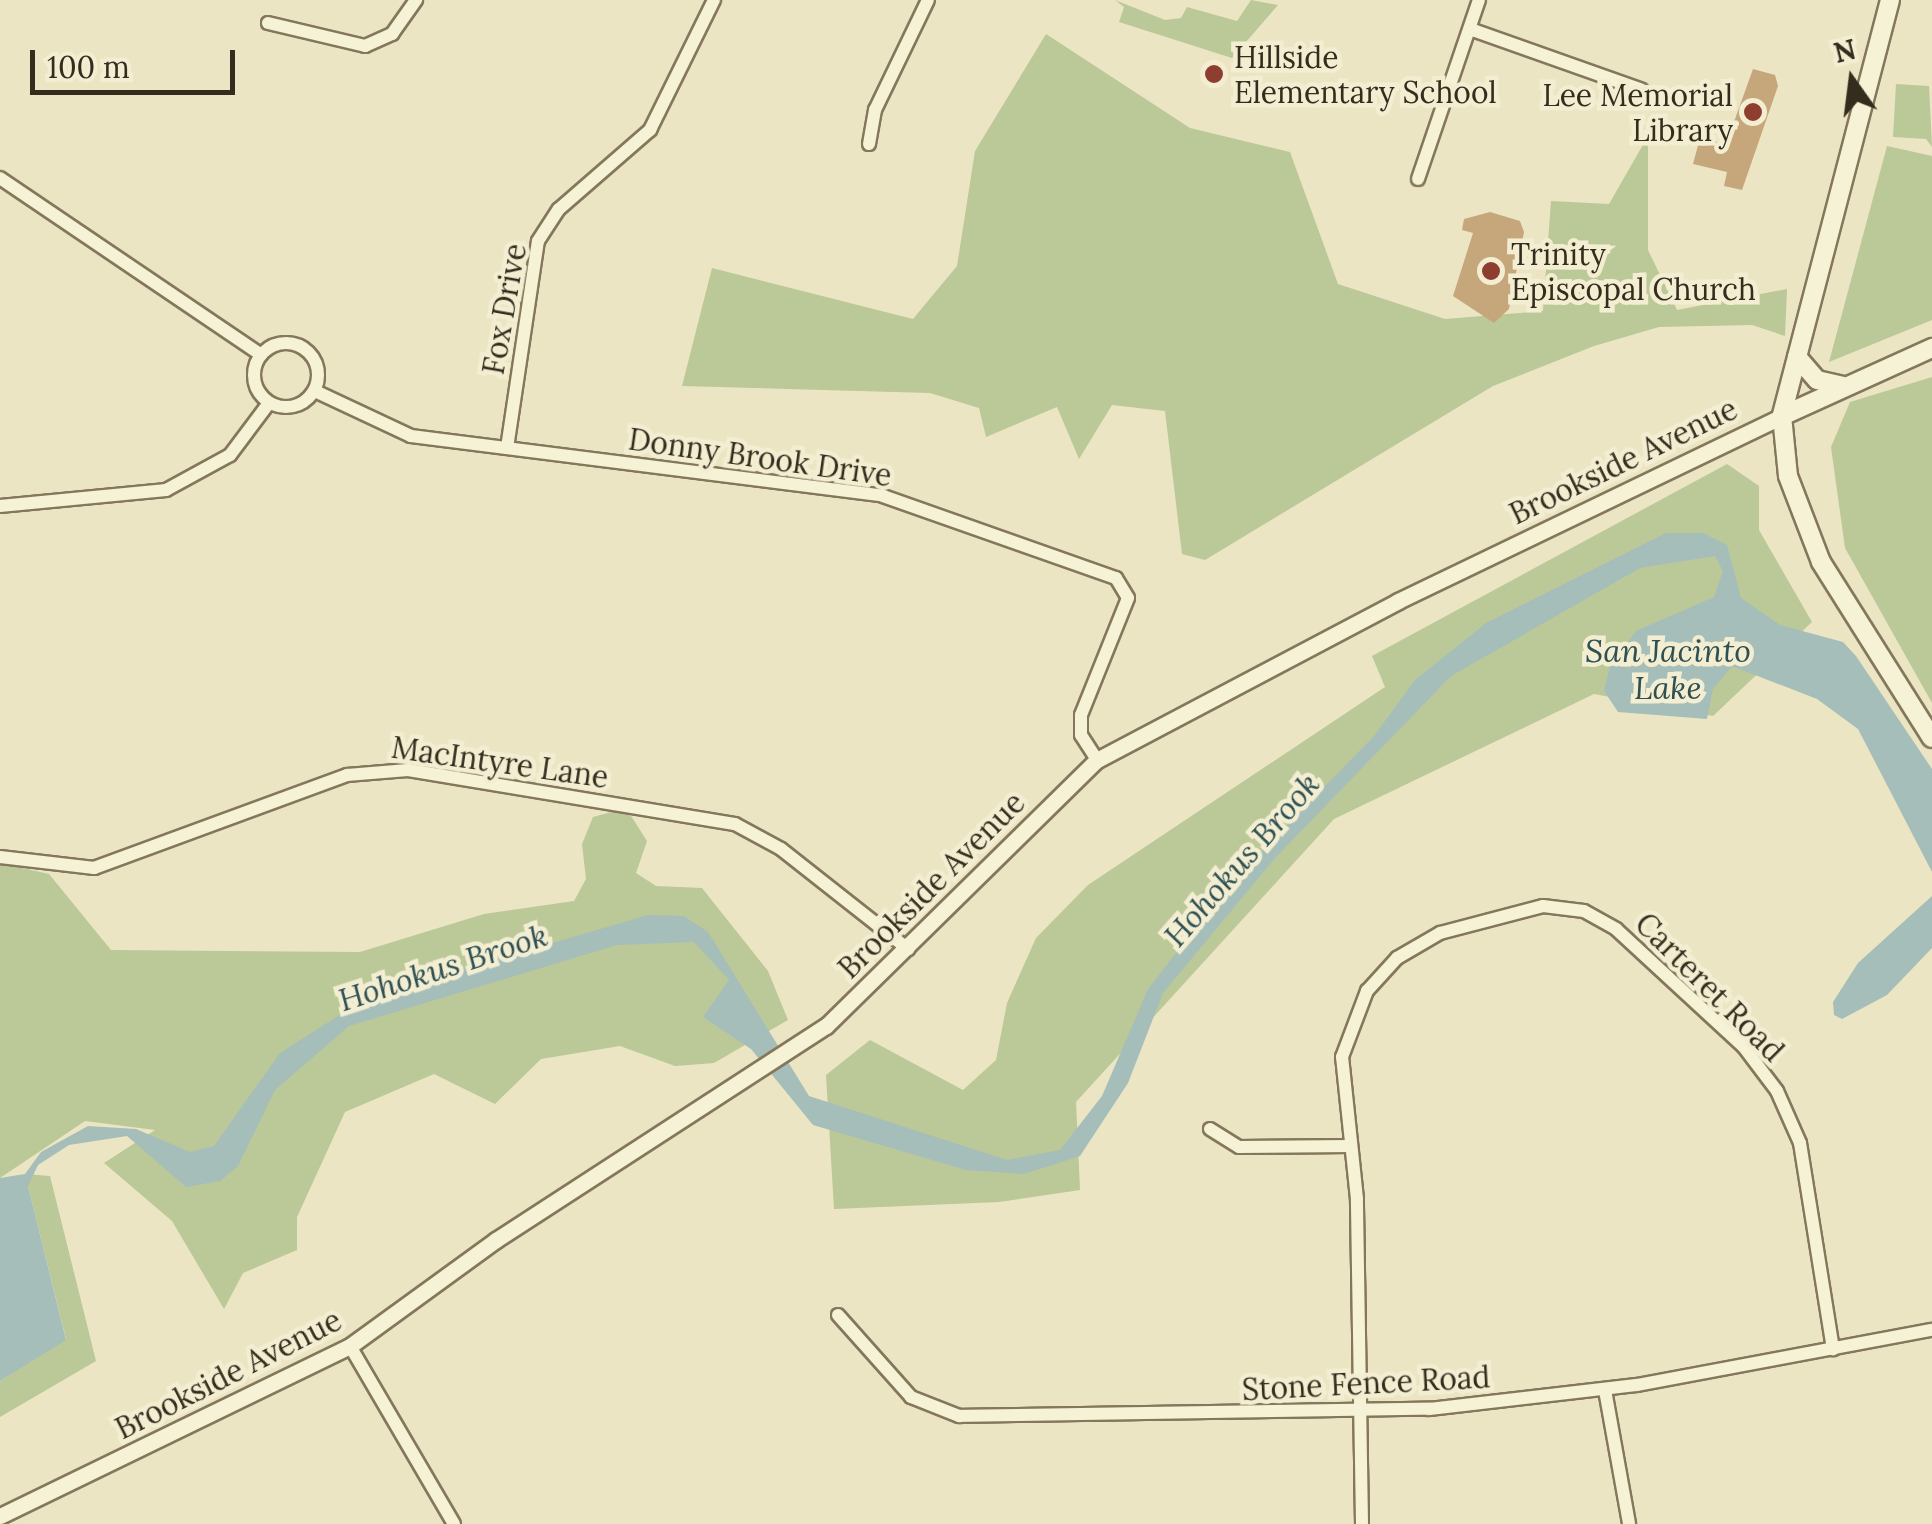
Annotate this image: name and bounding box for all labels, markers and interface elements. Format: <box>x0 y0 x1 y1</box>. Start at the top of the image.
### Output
scale bar <box>35 30 240 92</box>
north arrow <box>1802 30 1902 130</box>
text: N <box>1830 31 1860 71</box>
place label: Hillside Elementary School <box>1234 39 1497 110</box>
text: 100 m <box>47 48 130 86</box>
marker: Hillside Elementary School <box>1203 63 1225 85</box>
place label: Lee Memorial Library <box>1542 77 1733 148</box>
marker: Lee Memorial Library <box>1742 101 1764 123</box>
place label: Trinity Episcopal Church <box>1511 236 1756 306</box>
street label: Fox Drive <box>475 241 533 377</box>
marker: Trinity Episcopal Church <box>1480 260 1502 282</box>
street label: Brookside Avenue <box>1503 390 1743 532</box>
street label: Donny Brook Drive <box>626 421 894 493</box>
water label: San Jacinto Lake <box>1585 633 1751 708</box>
street label: MacIntyre Lane <box>389 729 611 795</box>
water label: Hohokus Brook <box>1156 765 1328 955</box>
street label: Brookside Avenue <box>830 784 1032 986</box>
street label: Carteret Road <box>1628 905 1792 1069</box>
water label: Hohokus Brook <box>334 916 552 1020</box>
street label: Brookside Avenue <box>109 1302 347 1446</box>
street label: Stone Fence Road <box>1241 1359 1491 1407</box>

